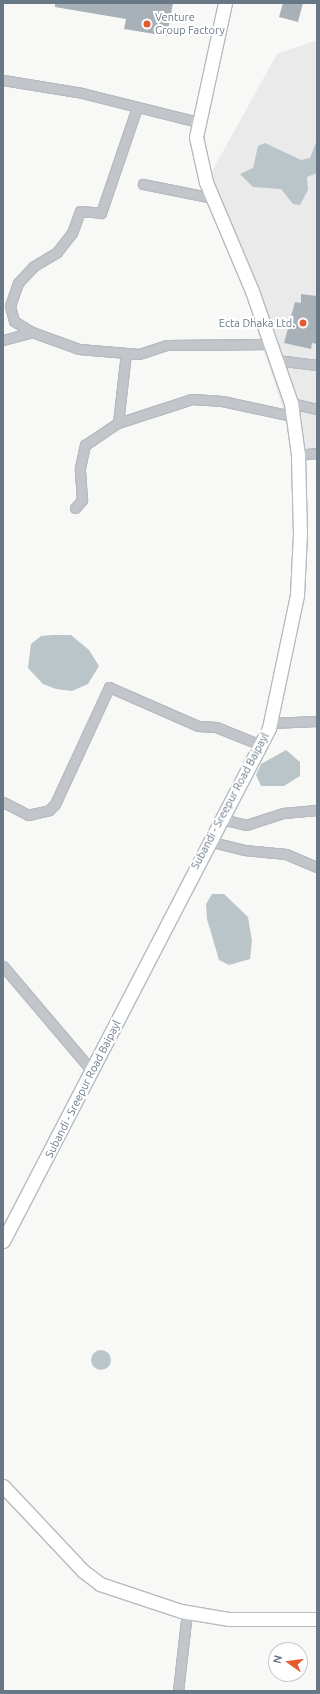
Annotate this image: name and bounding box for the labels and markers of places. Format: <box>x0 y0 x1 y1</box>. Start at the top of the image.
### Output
place label: Venture Group Factory <box>155 11 225 37</box>
marker: Venture Group Factory <box>142 19 152 29</box>
place label: Ecta Dhaka Ltd. <box>219 316 295 330</box>
marker: Ecta Dhaka Ltd. <box>298 318 308 328</box>

